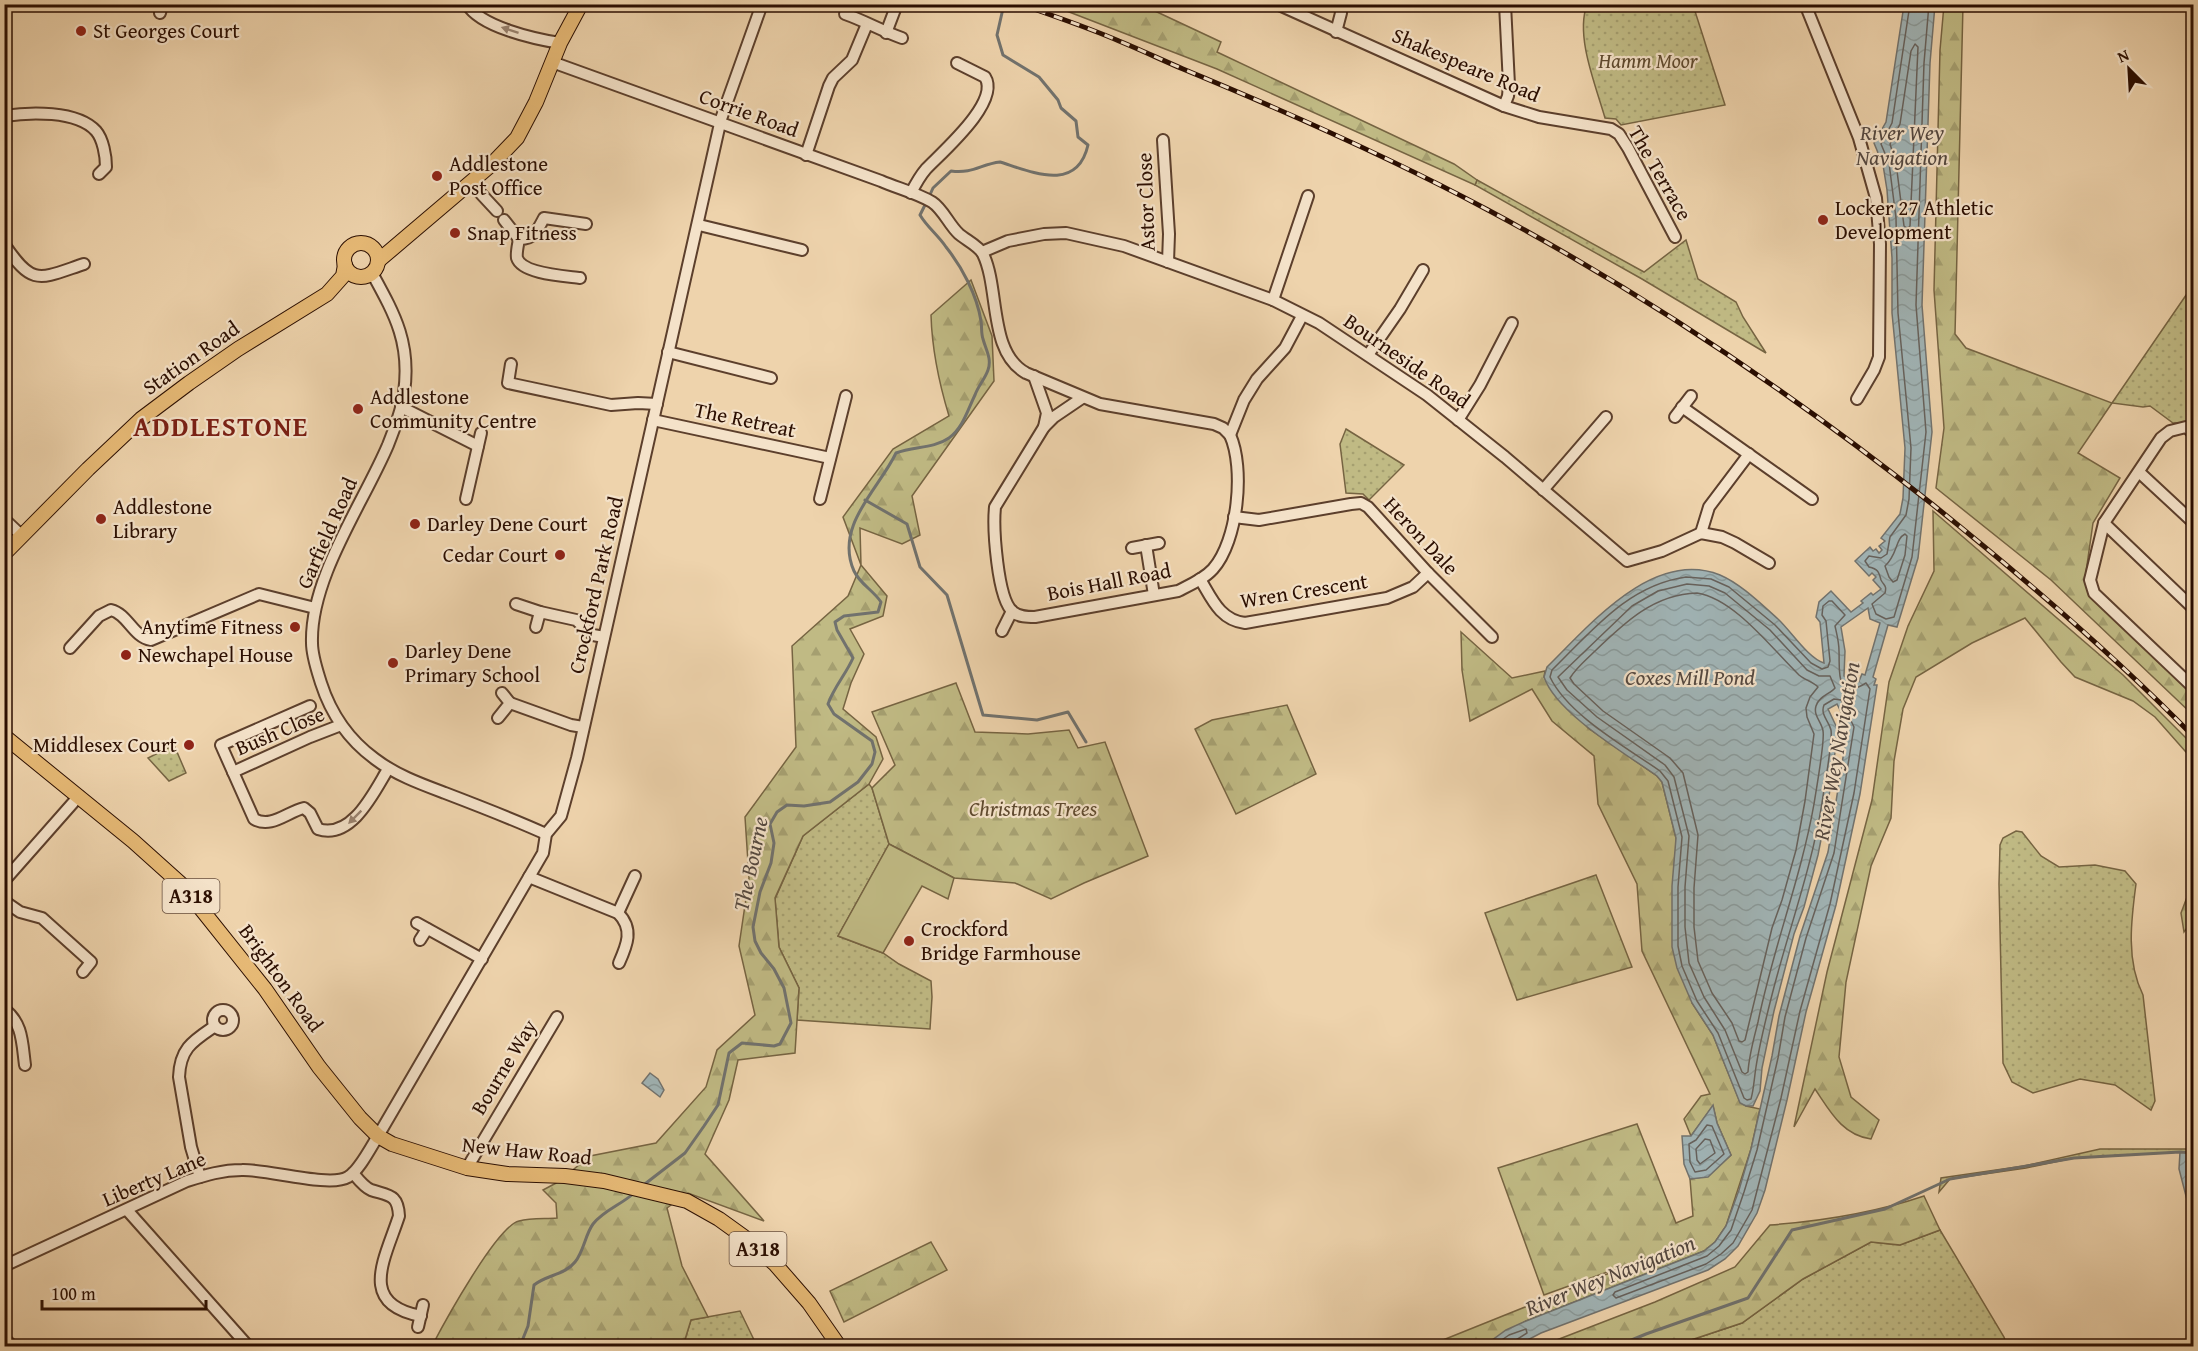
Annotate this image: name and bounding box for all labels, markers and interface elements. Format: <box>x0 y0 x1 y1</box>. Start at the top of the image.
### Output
place label: St Georges Court <box>93 15 240 46</box>
street label: Shakespeare Road <box>1387 19 1546 110</box>
marker: St Georges Court <box>74 24 88 38</box>
one-way arrow <box>501 24 519 34</box>
north arrow <box>2099 39 2159 99</box>
text: N <box>2113 42 2133 68</box>
park label: Hamm Moor <box>1597 45 1699 76</box>
street label: Corrie Road <box>695 80 804 145</box>
water label: River Wey Navigation <box>1855 116 1948 173</box>
street label: The Terrace <box>1621 120 1700 226</box>
place label: Addlestone Post Office <box>449 148 548 203</box>
street label: Astor Close <box>1128 152 1163 252</box>
marker: Addlestone Post Office <box>430 169 444 183</box>
place label: Locker 27 Athletic Development <box>1835 192 1993 247</box>
marker: Locker 27 Athletic Development <box>1816 213 1830 227</box>
place label: Snap Fitness <box>467 217 577 248</box>
marker: Snap Fitness <box>448 226 462 240</box>
street label: Bourneside Road <box>1338 305 1477 416</box>
street label: Station Road <box>136 312 246 402</box>
place label: Addlestone Community Centre <box>370 381 537 436</box>
street label: The Retreat <box>692 394 799 445</box>
marker: Addlestone Community Centre <box>351 402 365 416</box>
district label: ADDLESTONE <box>133 406 309 446</box>
street label: Garfield Road <box>288 471 365 594</box>
street label: Heron Dale <box>1377 489 1466 582</box>
place label: Addlestone Library <box>113 491 212 546</box>
street label: Crockford Park Road <box>560 492 631 677</box>
place label: Darley Dene Court <box>427 508 588 539</box>
marker: Addlestone Library <box>94 512 108 526</box>
marker: Darley Dene Court <box>408 517 422 531</box>
place label: Cedar Court <box>443 539 549 570</box>
marker: Cedar Court <box>553 548 567 562</box>
street label: Bois Hall Road <box>1044 554 1174 609</box>
street label: Wren Crescent <box>1238 565 1371 616</box>
place label: Anytime Fitness <box>141 611 283 642</box>
marker: Anytime Fitness <box>288 620 302 634</box>
place label: Darley Dene Primary School <box>405 635 540 690</box>
place label: Newchapel House <box>138 639 293 670</box>
marker: Newchapel House <box>119 648 133 662</box>
marker: Darley Dene Primary School <box>386 656 400 670</box>
water label: River Wey Navigation <box>1804 659 1867 844</box>
water label: Coxes Mill Pond <box>1625 661 1756 693</box>
street label: Bush Close <box>230 698 329 763</box>
place label: Middlesex Court <box>33 729 178 760</box>
marker: Middlesex Court <box>182 738 196 752</box>
park label: Christmas Trees <box>969 793 1098 824</box>
one-way arrow <box>348 809 362 824</box>
water label: The Bourne <box>724 814 776 914</box>
road number: A318 <box>162 879 219 913</box>
place label: Crockford Bridge Farmhouse <box>921 913 1081 968</box>
street label: Brighton Road <box>231 917 332 1039</box>
marker: Crockford Bridge Farmhouse <box>902 934 916 948</box>
street label: Bourne Way <box>463 1013 545 1120</box>
street label: New Haw Road <box>461 1128 594 1173</box>
street label: Liberty Lane <box>97 1143 211 1214</box>
water label: River Wey Navigation <box>1519 1226 1700 1324</box>
road number: A318 <box>730 1232 786 1266</box>
scale bar <box>42 1273 206 1311</box>
text: 100 m <box>51 1280 96 1307</box>

